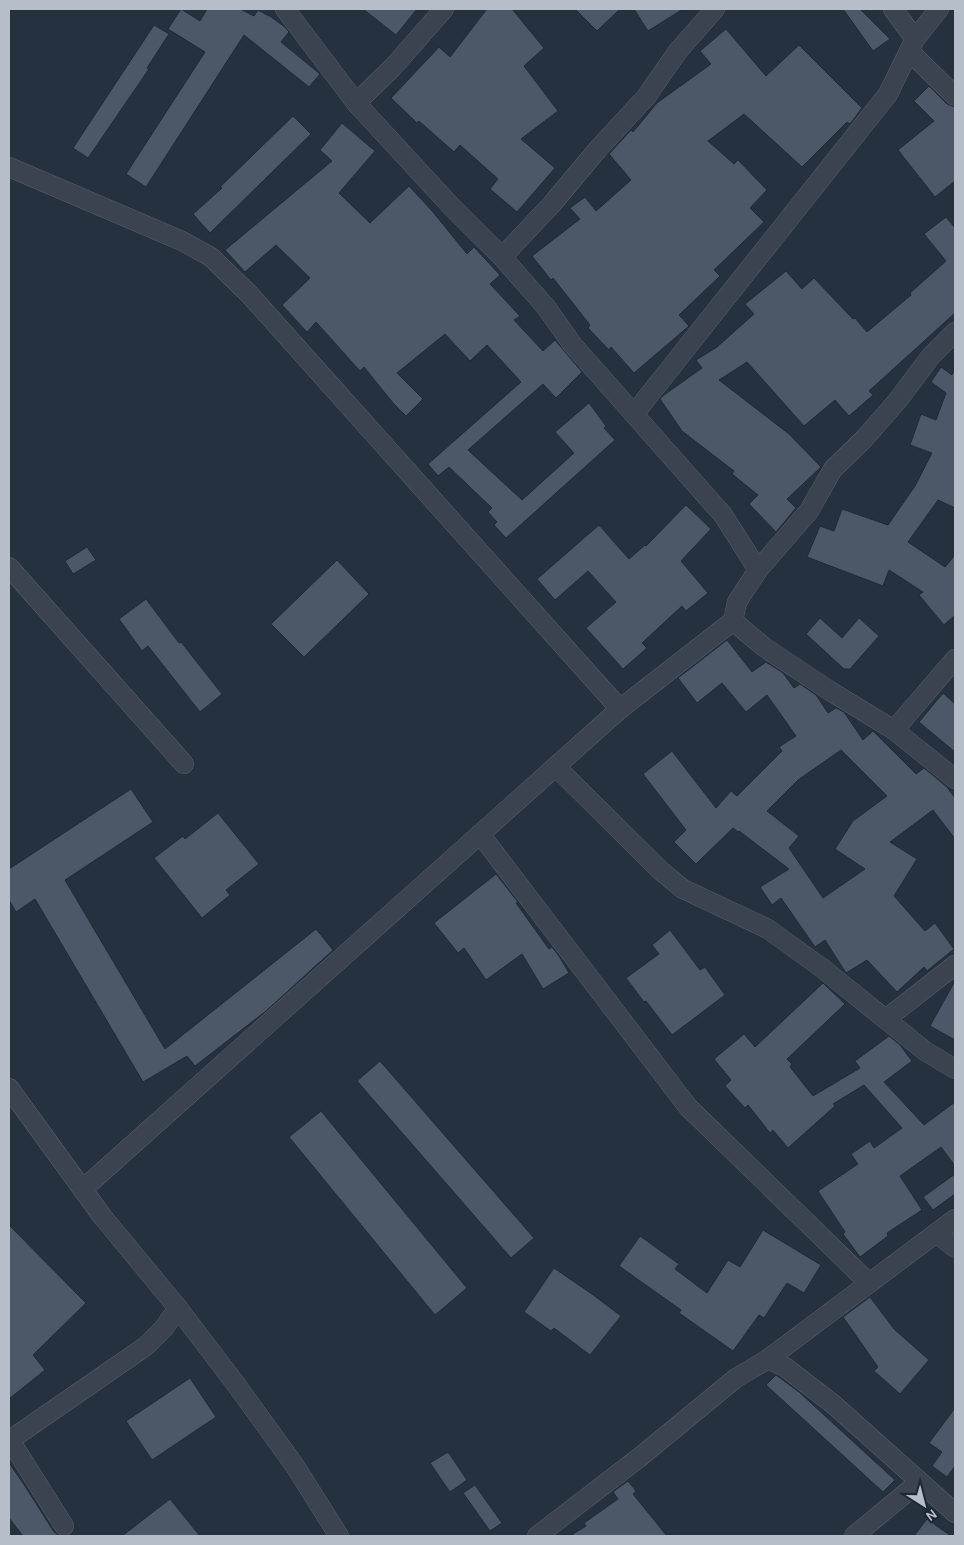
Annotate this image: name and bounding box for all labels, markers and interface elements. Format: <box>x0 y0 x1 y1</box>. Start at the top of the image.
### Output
north arrow <box>899 1480 949 1530</box>
text: N <box>922 1505 940 1525</box>

